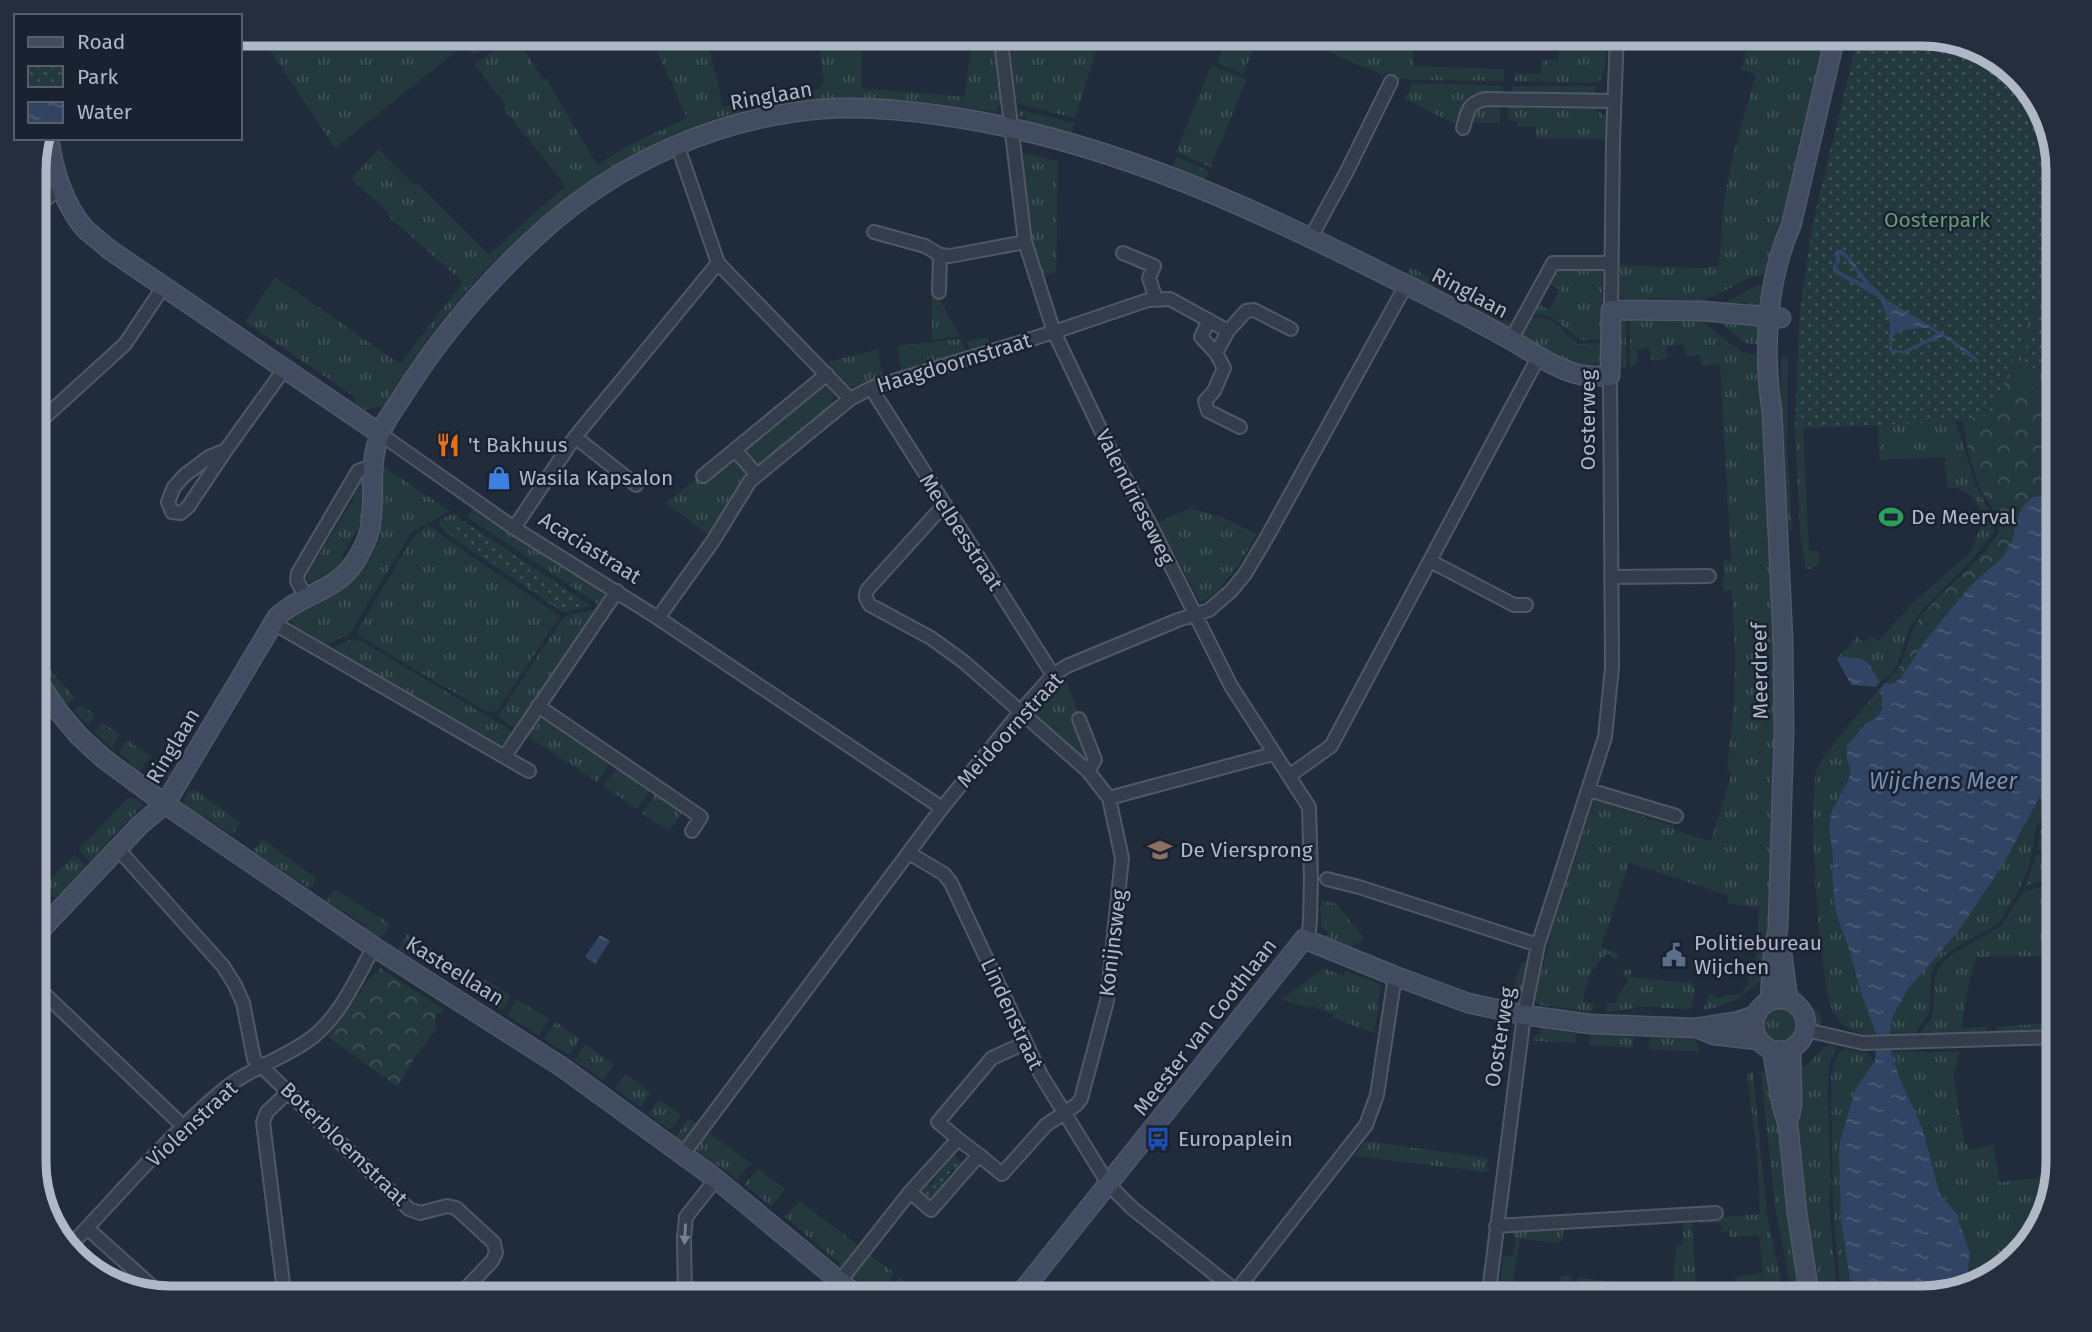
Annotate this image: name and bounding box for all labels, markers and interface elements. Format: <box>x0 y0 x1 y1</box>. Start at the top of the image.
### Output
legend <box>14 14 242 140</box>
text: Road <box>77 29 125 55</box>
text: Park <box>77 64 119 90</box>
street label: Ringlaan <box>728 76 814 116</box>
text: Water <box>77 99 132 125</box>
park label: Oosterpark <box>1884 207 1990 233</box>
street label: Ringlaan <box>1427 262 1513 324</box>
street label: Haagdoornstraat <box>874 327 1035 399</box>
street label: Oosterweg <box>1575 370 1601 470</box>
street label: Valendrieseweg <box>1090 425 1180 569</box>
restaurant icon: 't Bakhuus <box>434 431 462 459</box>
place label: 't Bakhuus <box>468 432 568 458</box>
shop icon: Wasila Kapsalon <box>485 464 513 492</box>
place label: Wasila Kapsalon <box>519 465 673 491</box>
street label: Meelbesstraat <box>914 469 1009 596</box>
sports icon: De Meerval <box>1877 503 1905 531</box>
place label: De Meerval <box>1911 504 2016 530</box>
street label: Acaciastraat <box>534 506 646 590</box>
street label: Meerdreef <box>1746 620 1774 720</box>
street label: Meidoornstraat <box>951 667 1069 793</box>
street label: Ringlaan <box>140 704 206 788</box>
water label: Wijchens Meer <box>1869 767 2018 795</box>
school or university icon: De Viersprong <box>1146 836 1174 864</box>
place label: De Viersprong <box>1180 837 1313 863</box>
street label: Konijnsweg <box>1094 888 1132 998</box>
place label: Politiebureau Wijchen <box>1694 930 1822 980</box>
street label: Kasteellaan <box>401 931 509 1011</box>
street label: Meester van Coothlaan <box>1128 933 1282 1121</box>
public building icon: Politiebureau Wijchen <box>1660 941 1688 969</box>
street label: Lindenstraat <box>975 954 1049 1074</box>
street label: Oosterweg <box>1479 985 1521 1089</box>
street label: Violenstraat <box>141 1075 243 1173</box>
street label: Boterbloemstraat <box>275 1077 413 1212</box>
bus stop icon: Europaplein <box>1144 1125 1172 1153</box>
place label: Europaplein <box>1178 1126 1293 1152</box>
one-way arrow <box>679 1223 690 1245</box>

